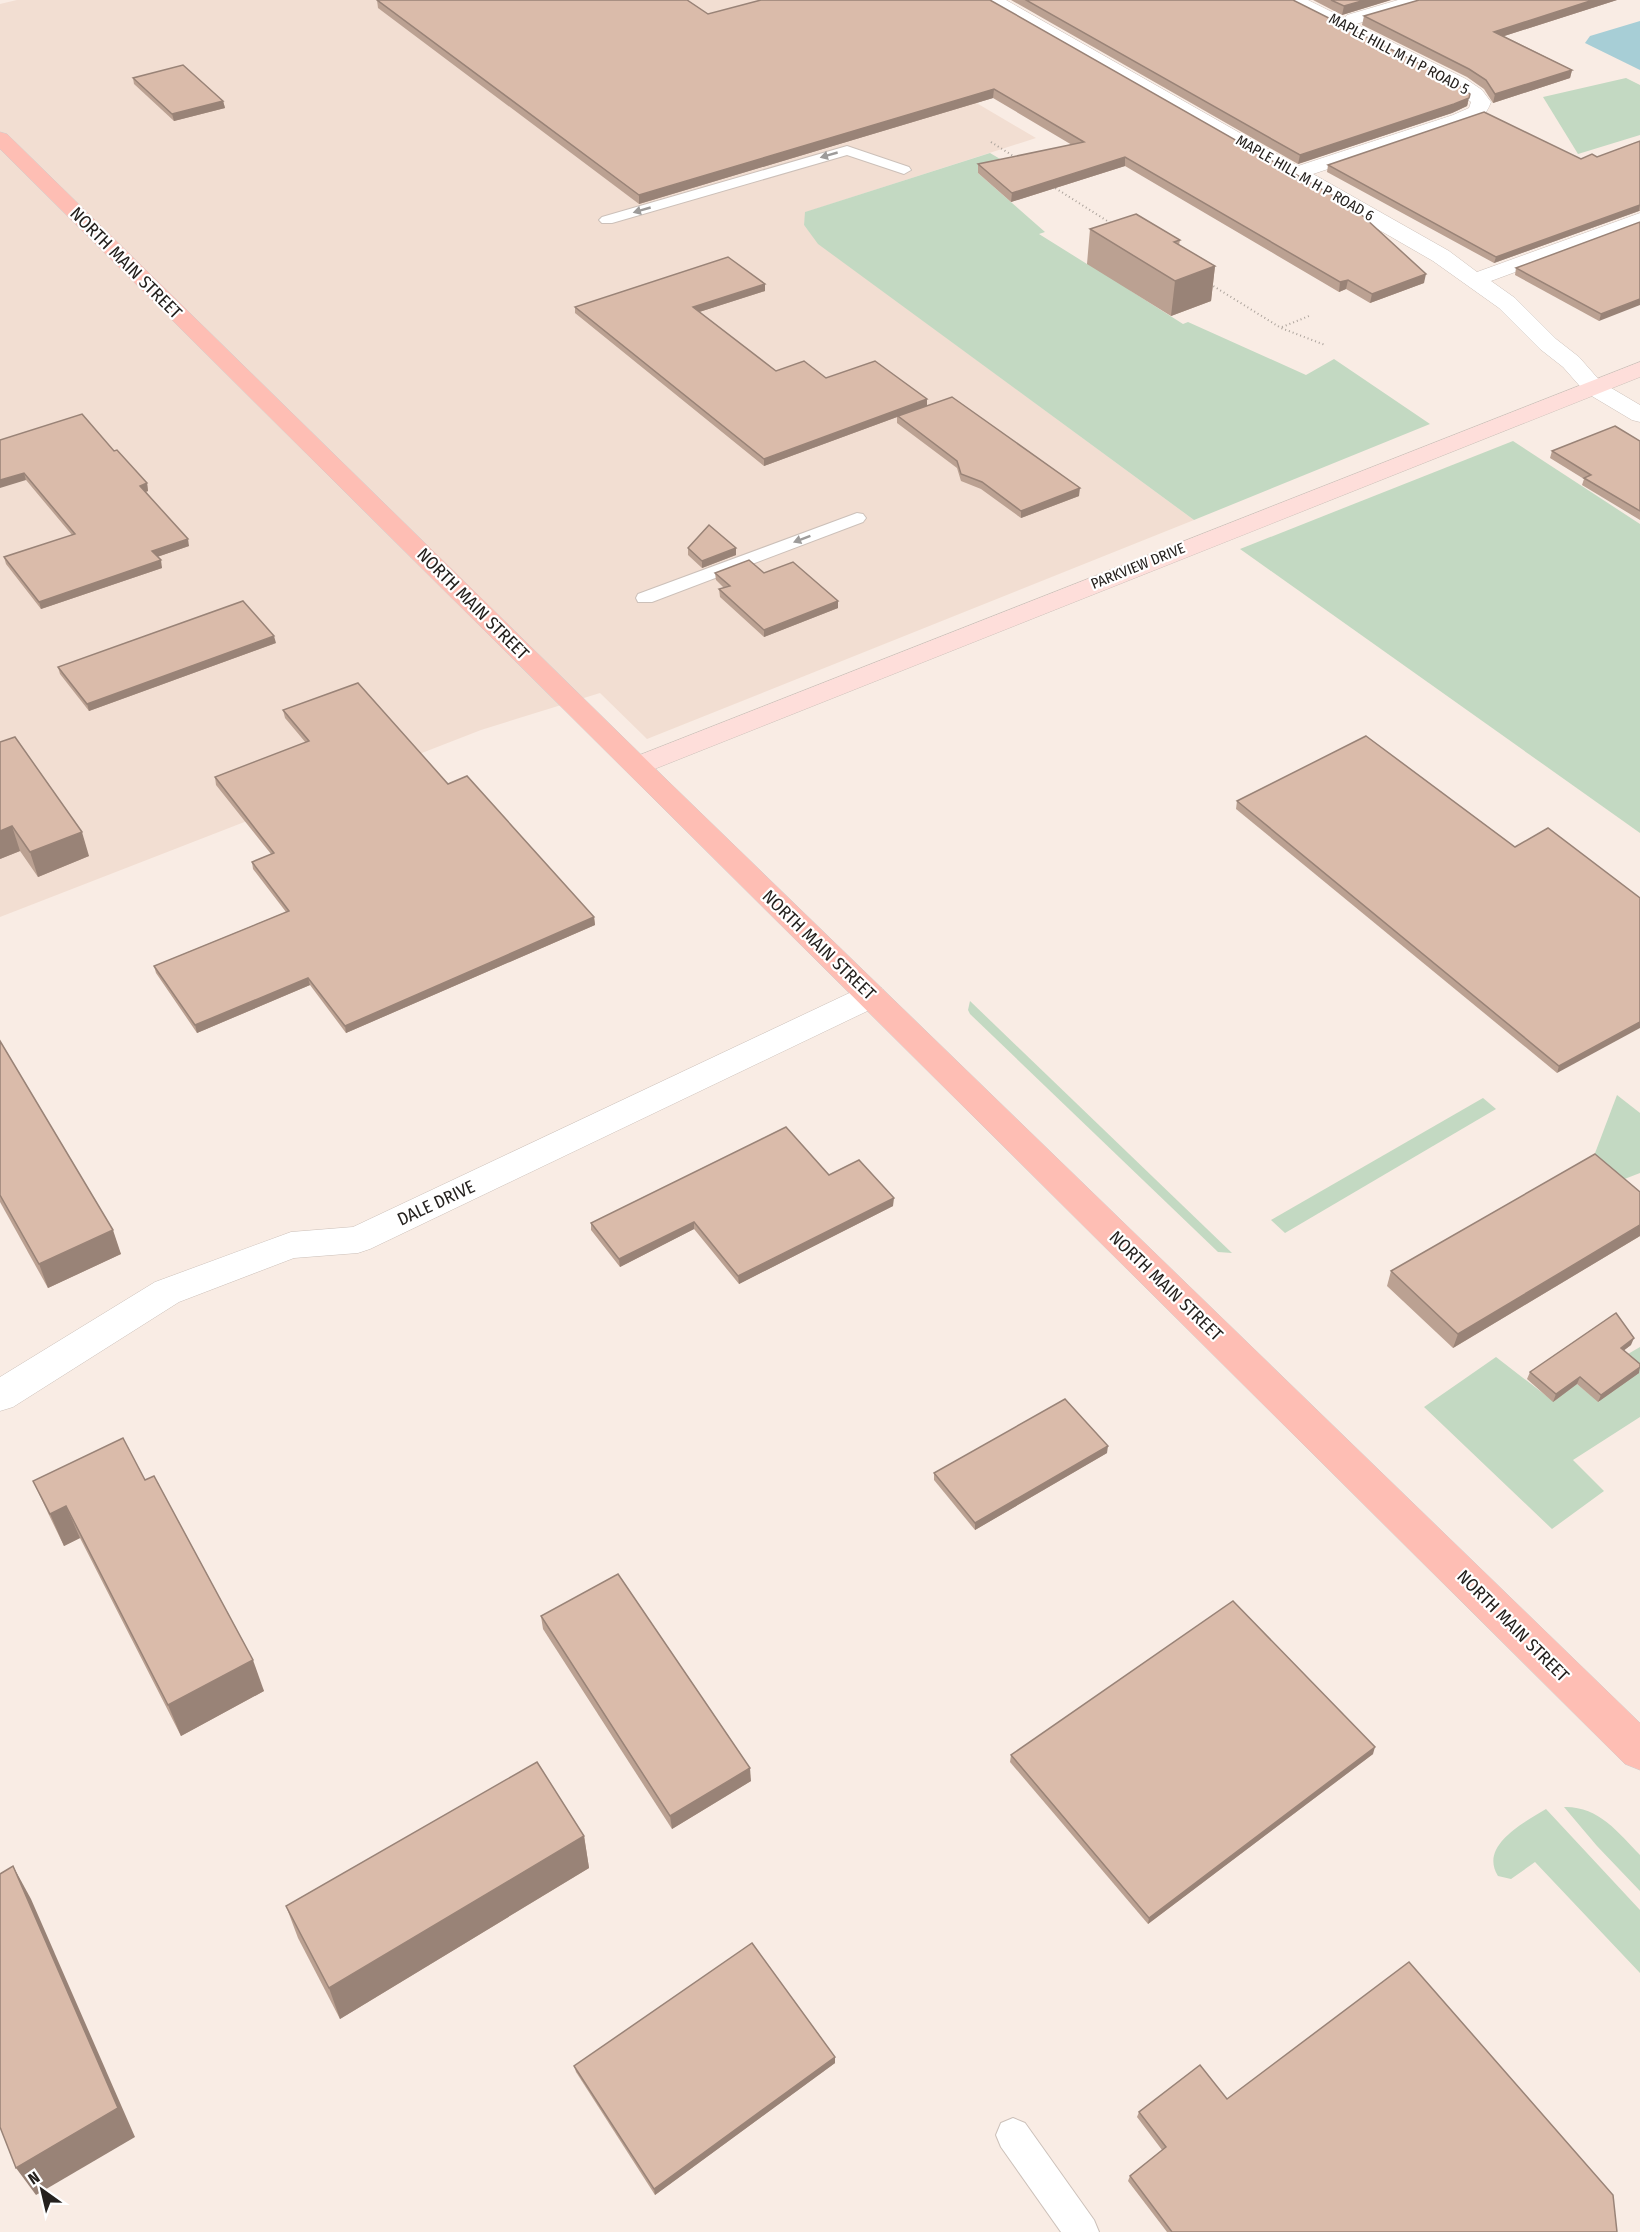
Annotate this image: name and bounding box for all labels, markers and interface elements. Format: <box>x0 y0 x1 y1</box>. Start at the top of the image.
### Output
street label: MAPLE HILL M H P ROAD 5 <box>1326 9 1472 99</box>
street label: MAPLE HILL M H P ROAD 6 <box>1233 131 1377 225</box>
one-way arrow <box>820 151 838 160</box>
street label: NORTH MAIN STREET <box>65 202 187 324</box>
one-way arrow <box>633 206 651 215</box>
one-way arrow <box>793 534 811 544</box>
street label: PARKVIEW DRIVE <box>1088 539 1188 593</box>
street label: NORTH MAIN STREET <box>412 543 534 665</box>
street label: NORTH MAIN STREET <box>758 885 881 1005</box>
street label: DALE DRIVE <box>394 1175 478 1231</box>
street label: NORTH MAIN STREET <box>1105 1226 1228 1346</box>
street label: NORTH MAIN STREET <box>1452 1565 1574 1687</box>
north arrow <box>12 2160 72 2220</box>
text: N <box>25 2167 43 2189</box>

